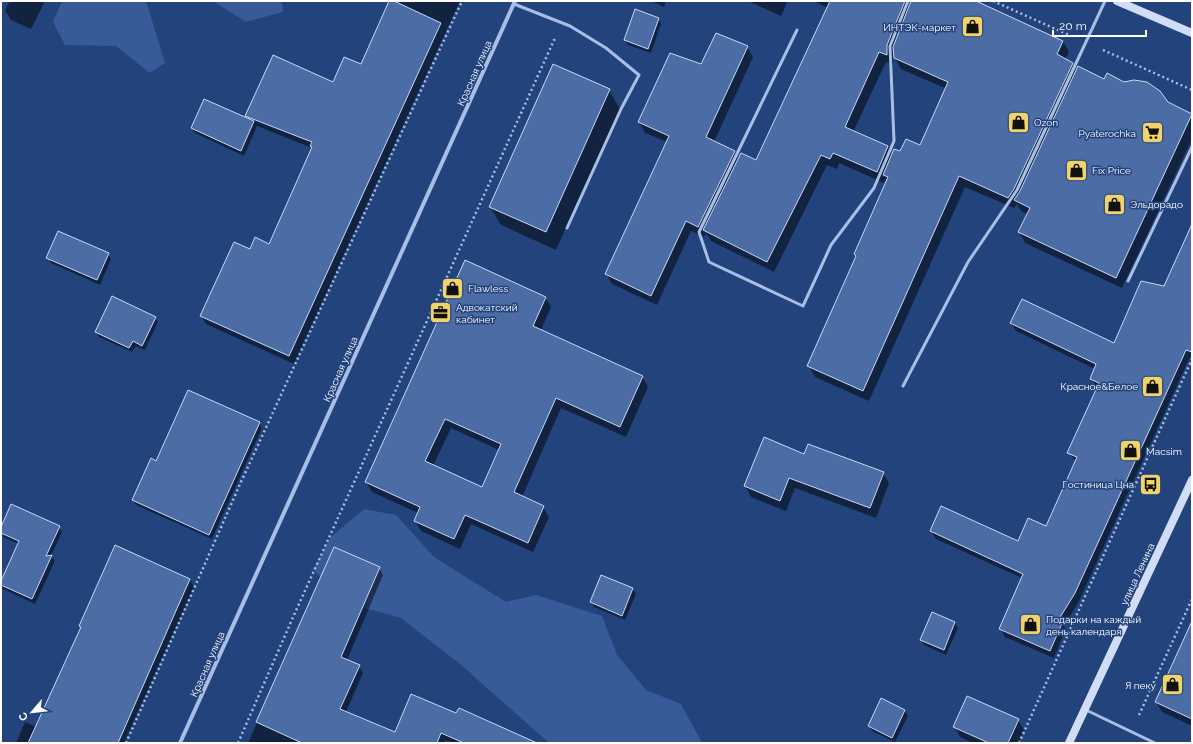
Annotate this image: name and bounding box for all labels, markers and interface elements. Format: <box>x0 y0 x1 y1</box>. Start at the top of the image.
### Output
scale bar <box>1053 12 1146 38</box>
shop icon: ИНТЭК-маркет <box>959 14 985 40</box>
text: 20 m <box>1059 19 1087 33</box>
place label: ИНТЭК-маркет <box>883 22 956 33</box>
street label: Красная улица <box>455 39 494 108</box>
shop icon: Ozon <box>1006 109 1032 135</box>
place label: Ozon <box>1034 117 1058 128</box>
supermarket icon: Pyaterochka <box>1139 120 1165 146</box>
place label: Pyaterochka <box>1079 128 1136 139</box>
shop icon: Fix Price <box>1063 157 1089 183</box>
place label: Fix Price <box>1092 165 1131 176</box>
shop icon: Эльдорадо <box>1101 191 1127 217</box>
place label: Эльдорадо <box>1130 199 1183 210</box>
shop icon: Flawless <box>440 275 466 301</box>
place label: Flawless <box>468 283 508 294</box>
office icon: Адвокатский кабинет <box>428 300 454 326</box>
place label: Адвокатский кабинет <box>456 302 518 325</box>
street label: Красная улица <box>321 335 360 404</box>
shop icon: Красное&Белое <box>1140 373 1166 399</box>
place label: Красное&Белое <box>1060 381 1138 392</box>
shop icon: Maсsim <box>1118 438 1144 464</box>
place label: Maсsim <box>1146 446 1182 457</box>
bus stop icon: Гостиница Цна <box>1137 471 1163 497</box>
place label: Гостиница Цна <box>1063 479 1134 490</box>
street label: улица Ленина <box>1118 542 1157 607</box>
shop icon: Подарки на каждый день календаря <box>1018 612 1044 638</box>
place label: Подарки на каждый день календаря <box>1046 614 1141 637</box>
street label: Красная улица <box>188 630 227 699</box>
shop icon: Я пеку <box>1159 672 1185 698</box>
place label: Я пеку <box>1125 680 1157 691</box>
north arrow <box>12 692 52 732</box>
text: С <box>16 710 31 723</box>

